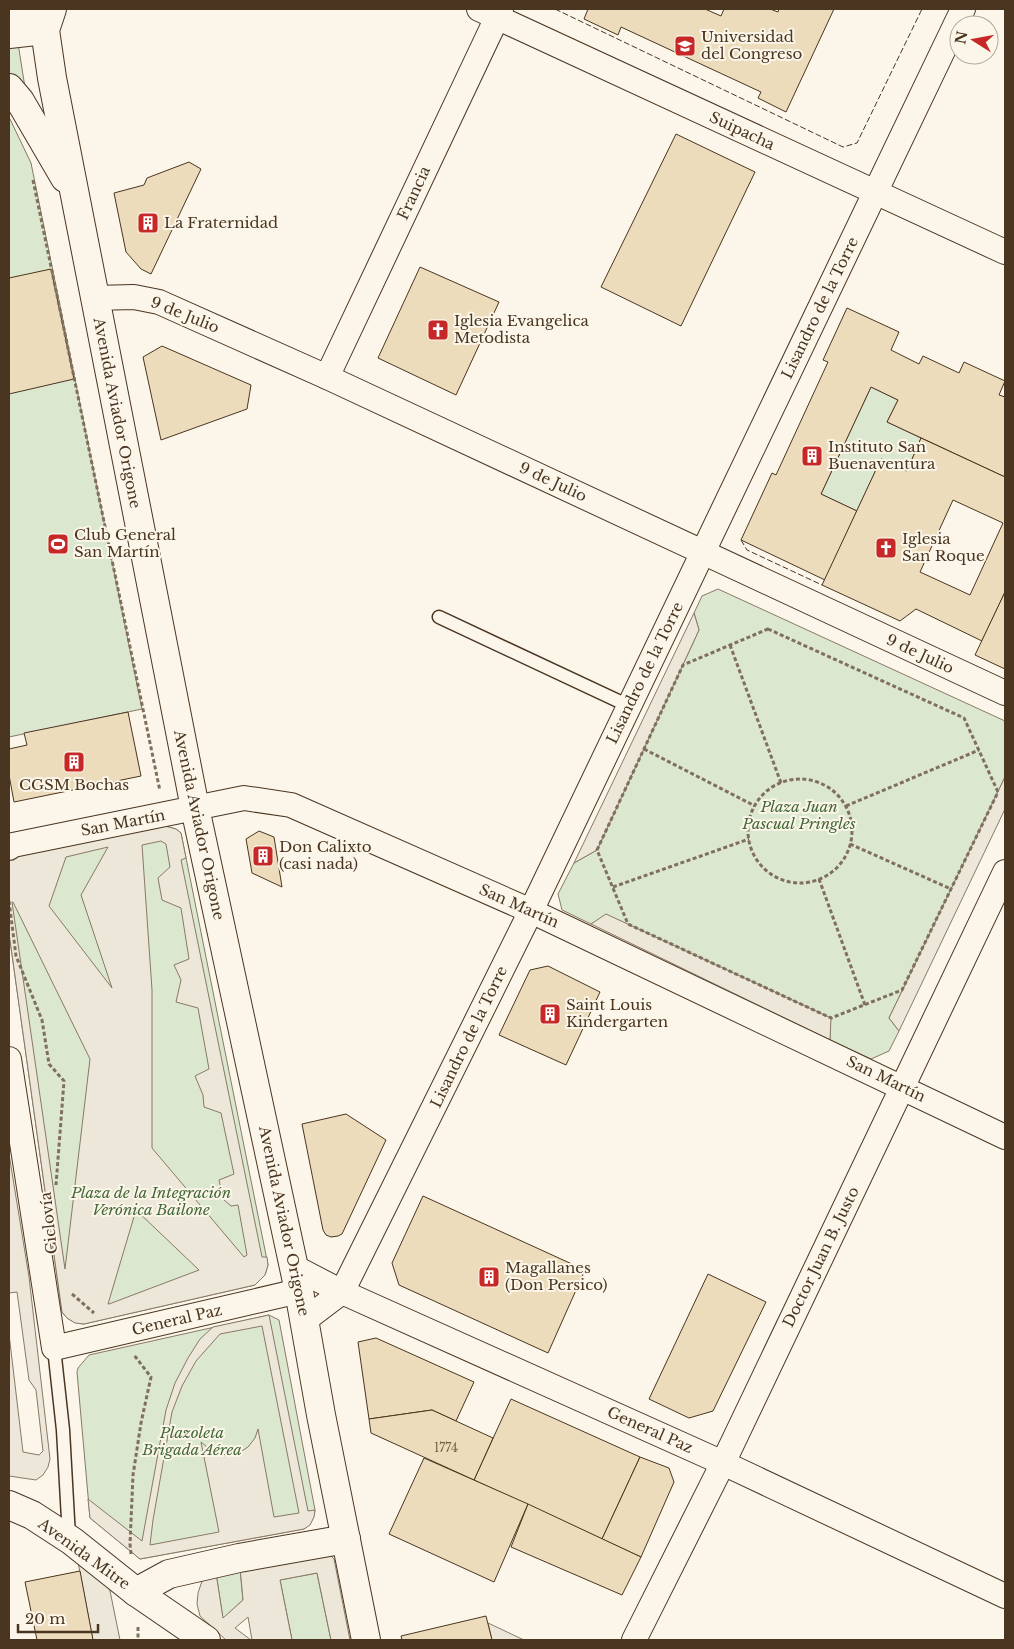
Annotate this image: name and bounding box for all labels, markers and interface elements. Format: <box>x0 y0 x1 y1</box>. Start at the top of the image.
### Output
north arrow <box>949 15 999 65</box>
place label: Universidad del Congreso <box>701 27 802 63</box>
text: N <box>951 29 971 46</box>
school or university icon: Universidad del Congreso <box>673 34 697 58</box>
street label: Suipacha <box>706 107 779 154</box>
street label: Francia <box>393 162 435 223</box>
building icon: La Fraternidad <box>136 211 160 235</box>
place label: La Fraternidad <box>164 213 278 232</box>
street label: Lisandro de la Torre <box>777 234 862 382</box>
street label: 9 de Julio <box>148 292 222 337</box>
place label: Iglesia Evangelica Metodista <box>454 311 590 347</box>
street label: Avenida Aviador Origone <box>89 315 145 510</box>
church icon: Iglesia Evangelica Metodista <box>426 318 450 342</box>
place label: Instituto San Buenaventura <box>828 437 936 473</box>
building icon: Instituto San Buenaventura <box>800 444 824 468</box>
street label: 9 de Julio <box>516 458 590 506</box>
place label: Club General San Martín <box>74 525 176 561</box>
place label: Iglesia San Roque <box>902 529 985 565</box>
sports icon: Club General San Martín <box>46 532 70 556</box>
church icon: Iglesia San Roque <box>874 536 898 560</box>
street label: Lisandro de la Torre <box>602 599 687 747</box>
street label: 9 de Julio <box>883 630 957 678</box>
street label: Avenida Aviador Origone <box>170 727 229 922</box>
building icon: CGSM Bochas <box>62 750 86 774</box>
place label: CGSM Bochas <box>19 775 129 794</box>
park label: Plaza Juan Pascual Pringles <box>741 797 856 833</box>
street label: San Martín <box>79 805 167 840</box>
place label: Don Calixto (casi nada) <box>279 837 372 873</box>
building icon: Don Calixto (casi nada) <box>251 844 275 868</box>
street label: San Martín <box>476 879 562 932</box>
street label: Lisandro de la Torre <box>426 963 511 1111</box>
place label: Saint Louis Kindergarten <box>566 995 668 1031</box>
building icon: Saint Louis Kindergarten <box>538 1002 562 1026</box>
street label: San Martín <box>844 1051 929 1106</box>
street label: Avenida Aviador Origone <box>255 1123 314 1318</box>
park label: Plaza de la Integración Verónica Bailone <box>70 1183 231 1219</box>
street label: Doctor Juan B. Justo <box>778 1183 863 1330</box>
street label: Ciclovía <box>36 1190 61 1255</box>
place label: Magallanes (Don Persico) <box>505 1258 608 1294</box>
building icon: Magallanes (Don Persico) <box>477 1265 501 1289</box>
street label: General Paz <box>130 1300 224 1339</box>
street label: General Paz <box>604 1402 696 1457</box>
park label: Plazoleta Brigada Aérea <box>141 1423 242 1459</box>
house number: 1774 <box>434 1440 458 1455</box>
street label: Avenida Mitre <box>34 1513 134 1593</box>
scale bar <box>18 1602 98 1634</box>
text: 20 m <box>25 1609 65 1628</box>

